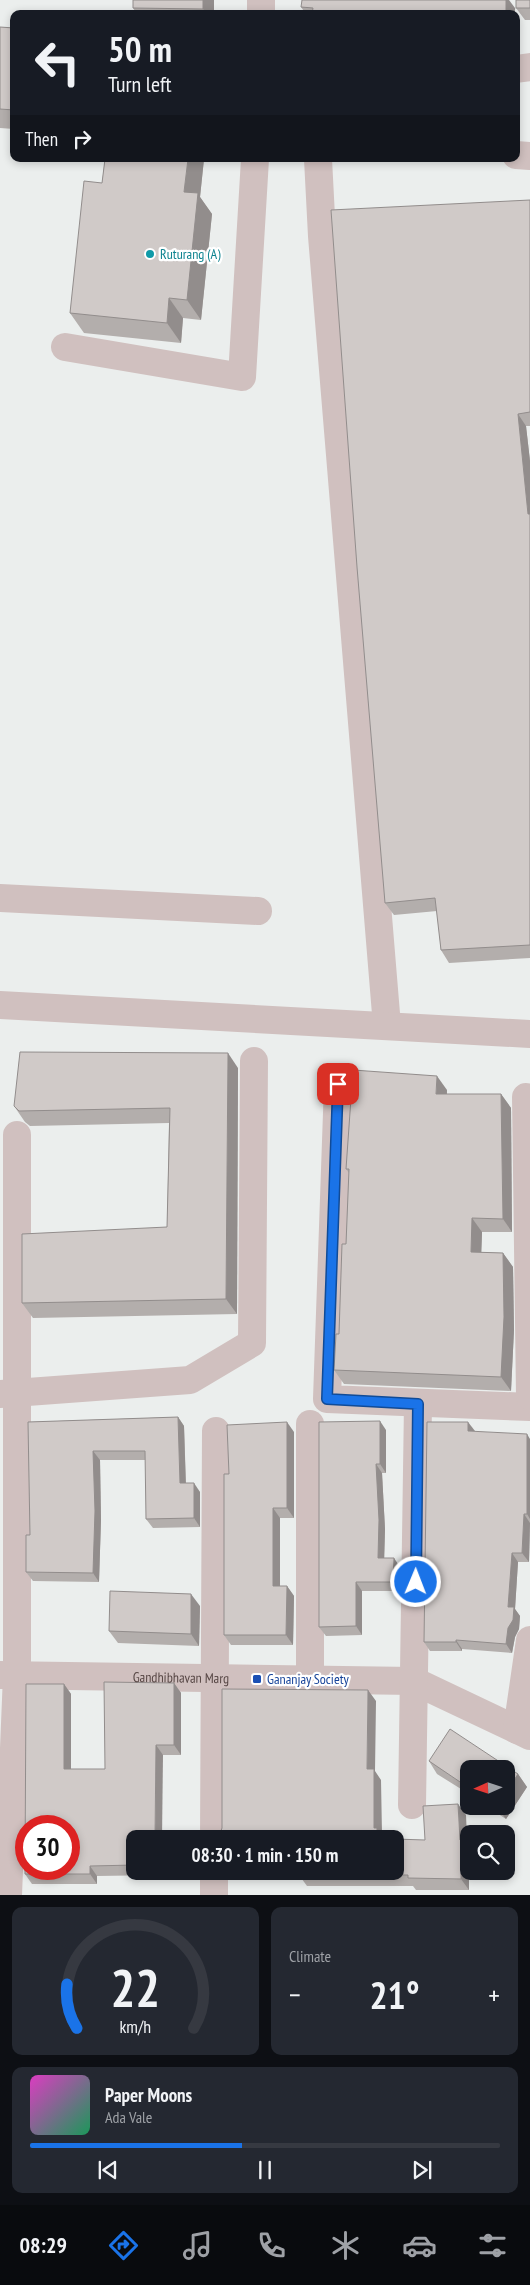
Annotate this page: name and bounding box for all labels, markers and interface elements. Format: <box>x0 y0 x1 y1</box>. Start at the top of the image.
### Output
text: 50 m <box>108 26 172 72</box>
icon: left <box>25 30 90 95</box>
text: Turn left <box>108 70 172 98</box>
icon: right <box>68 125 96 153</box>
text: Then <box>25 127 58 151</box>
place label: Ruturang (A) <box>160 245 221 263</box>
marker: Ruturang (A) <box>144 248 156 260</box>
pin <box>317 1063 359 1105</box>
icon: arrive <box>324 1070 352 1098</box>
position arrow <box>389 1555 441 1607</box>
street label: Gandhibhavan Marg <box>133 1668 229 1687</box>
place label: Gananjay Society <box>267 1670 349 1688</box>
marker: Gananjay Society <box>251 1673 263 1685</box>
north arrow <box>460 1760 515 1815</box>
map controls <box>460 1760 515 1880</box>
speed limit sign: 30 <box>15 1815 80 1880</box>
button: search <box>460 1825 515 1880</box>
text: 08:30 · 1 min · 150 m <box>192 1843 338 1867</box>
text: Climate <box>289 1946 331 1966</box>
text: 22 <box>111 1954 160 2021</box>
text: 21° <box>369 1970 420 2019</box>
text: − <box>289 1976 301 2013</box>
text: + <box>488 1976 500 2013</box>
text: km/h <box>120 2015 151 2038</box>
text: Paper Moons <box>105 2083 192 2107</box>
text: Ada Vale <box>105 2107 152 2127</box>
icon: previous <box>94 2156 122 2184</box>
icon: pause <box>251 2156 279 2184</box>
icon: next <box>408 2156 436 2184</box>
icon: directions <box>106 2228 141 2263</box>
icon: music <box>180 2228 215 2263</box>
icon: phone <box>254 2228 289 2263</box>
icon: climate <box>328 2228 363 2263</box>
icon: car <box>402 2228 437 2263</box>
icon: filters <box>475 2228 510 2263</box>
text: 08:29 <box>19 2231 67 2259</box>

